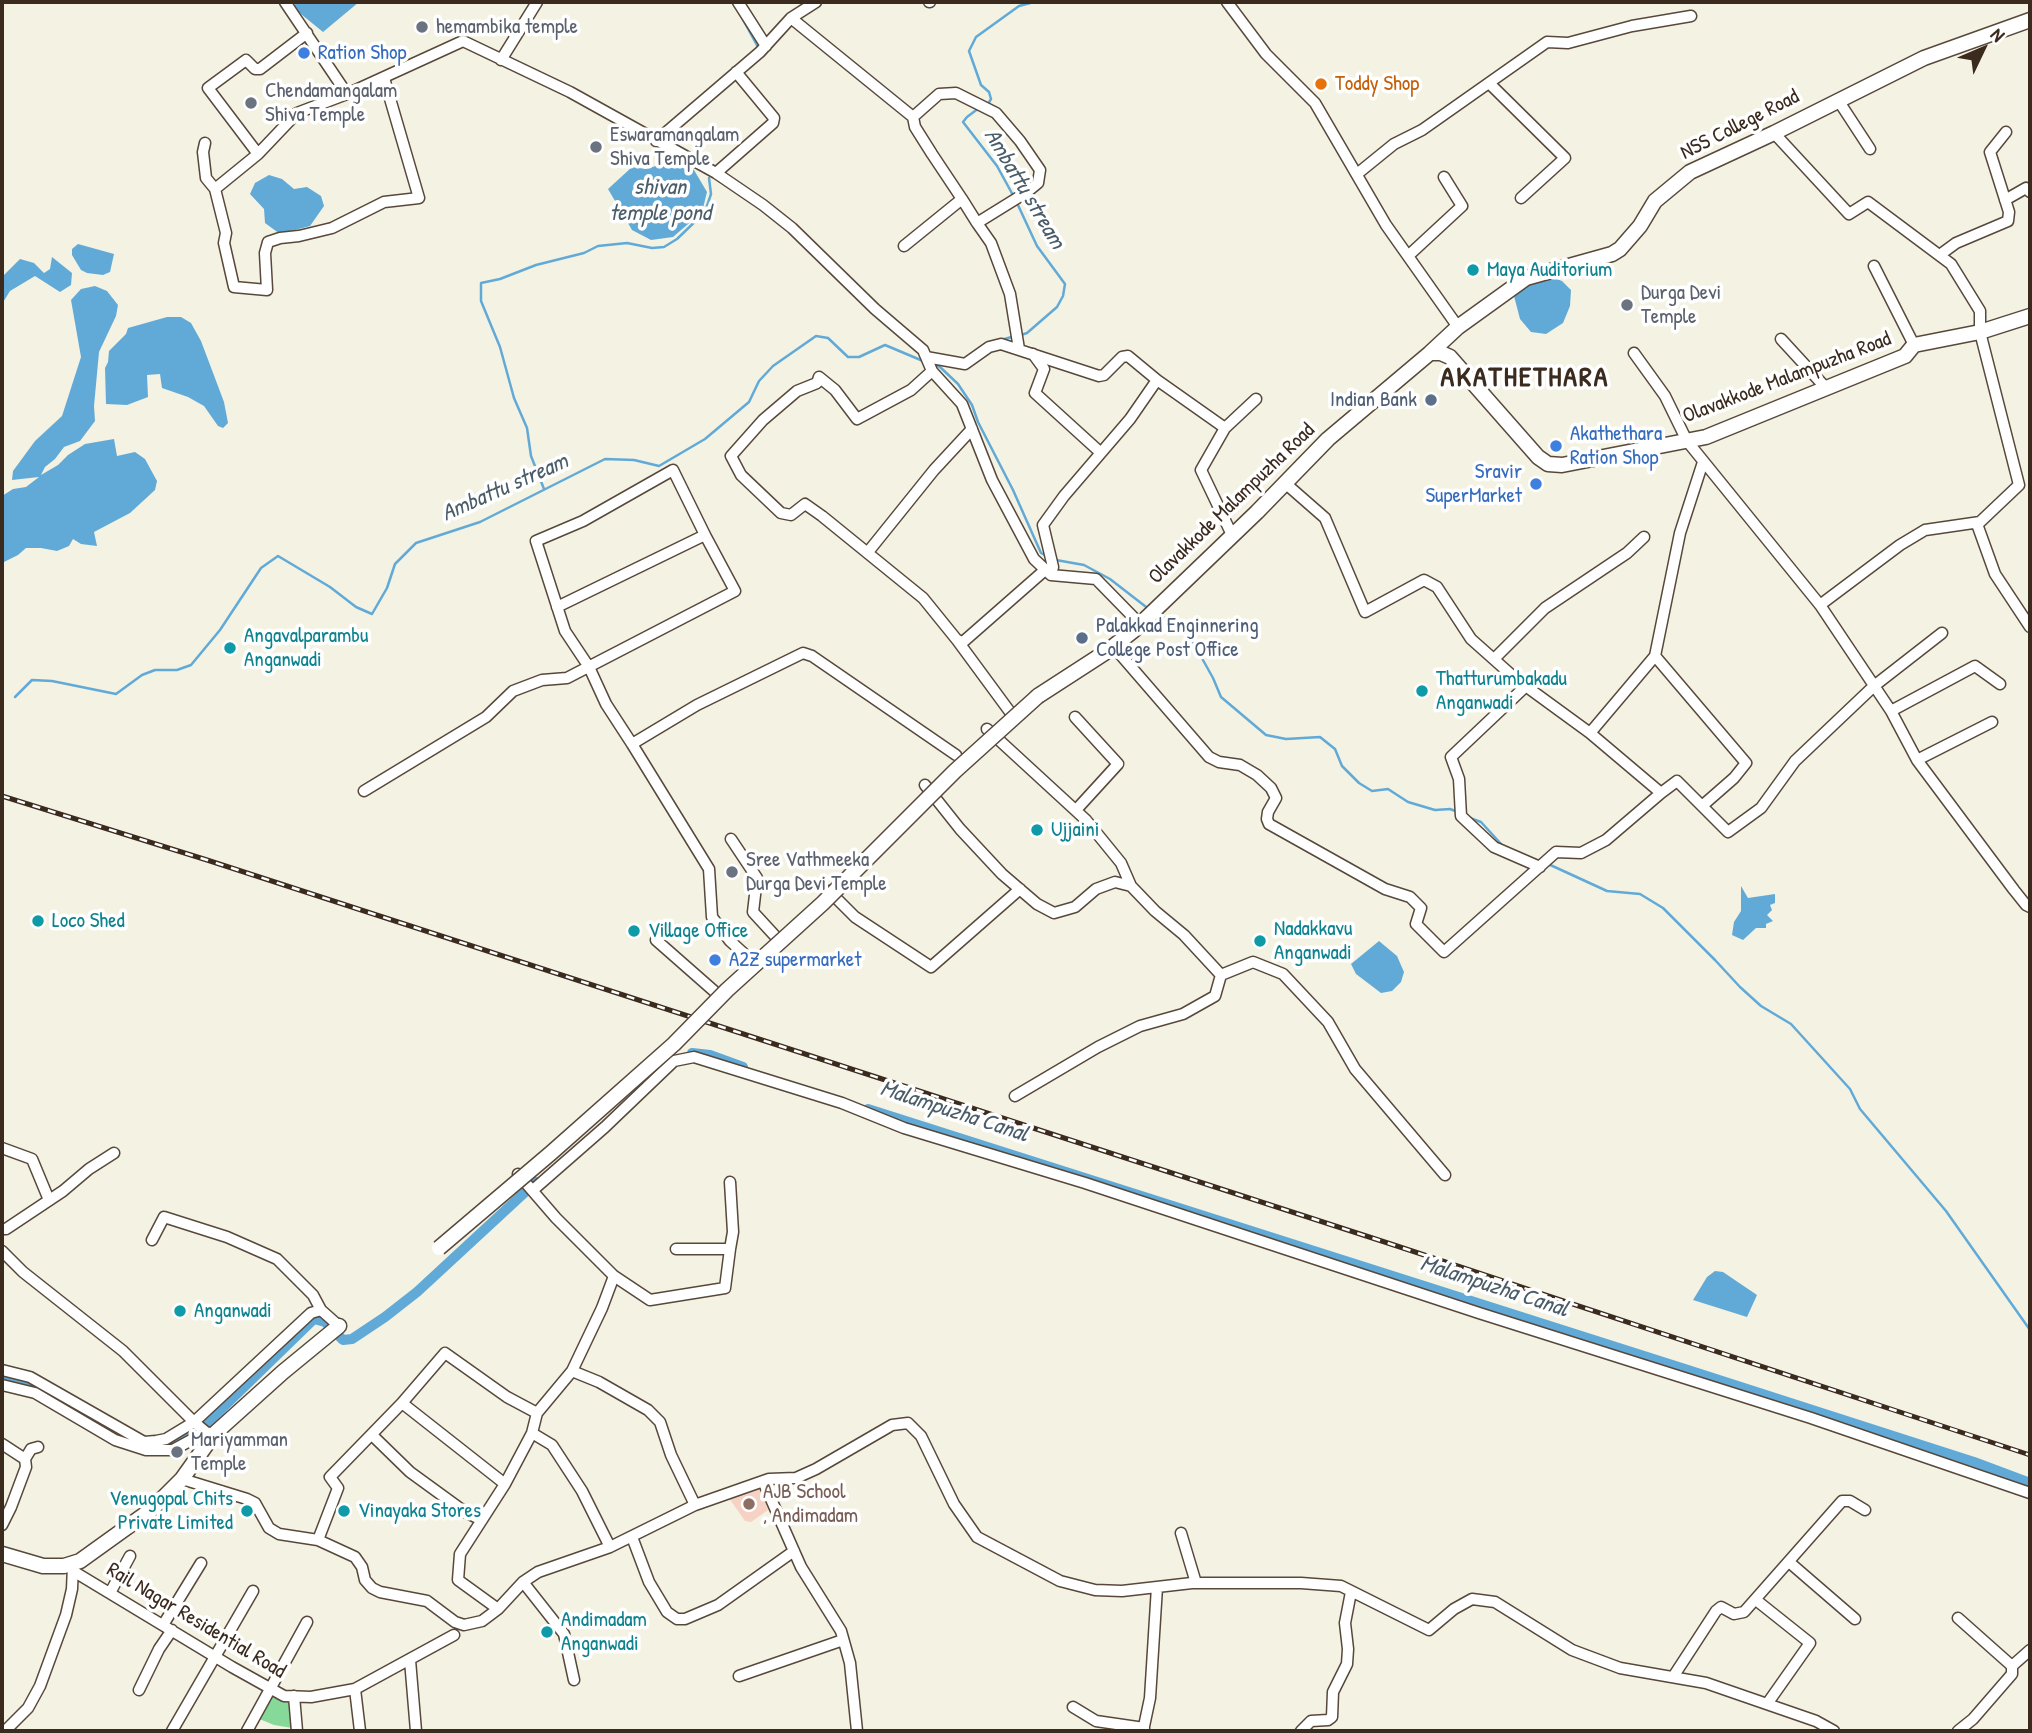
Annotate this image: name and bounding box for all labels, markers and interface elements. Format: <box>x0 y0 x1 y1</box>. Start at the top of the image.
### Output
place label: hemambika temple <box>436 14 578 40</box>
north arrow <box>1948 14 2018 84</box>
marker: hemambika temple <box>414 19 430 35</box>
text: N <box>1985 22 2011 47</box>
place label: Ration Shop <box>318 40 406 66</box>
marker: Ration Shop <box>296 45 312 61</box>
place label: Toddy Shop <box>1335 71 1419 97</box>
marker: Toddy Shop <box>1313 76 1329 92</box>
place label: Chendamangalam Shiva Temple <box>265 78 397 128</box>
street label: NSS College Road <box>1677 84 1803 166</box>
marker: Chendamangalam Shiva Temple <box>243 95 259 111</box>
place label: Eswaramangalam Shiva Temple <box>610 122 739 172</box>
water label: Ambattu stream <box>977 124 1071 254</box>
marker: Eswaramangalam Shiva Temple <box>588 139 604 155</box>
water label: shivan temple pond <box>609 174 711 228</box>
place label: Maya Auditorium <box>1487 257 1612 283</box>
marker: Maya Auditorium <box>1465 262 1481 278</box>
place label: Durga Devi Temple <box>1641 280 1721 330</box>
marker: Durga Devi Temple <box>1619 297 1635 313</box>
street label: Olavakkode Malampuzha Road <box>1679 327 1895 429</box>
district label: AKATHETHARA <box>1442 362 1608 396</box>
place label: Indian Bank <box>1330 387 1417 413</box>
marker: Indian Bank <box>1423 392 1439 408</box>
street label: Olavakkode Malampuzha Road <box>1144 418 1320 590</box>
place label: Akathethara Ration Shop <box>1570 421 1662 471</box>
marker: Akathethara Ration Shop <box>1548 438 1564 454</box>
water label: Ambattu stream <box>438 448 572 528</box>
place label: Sravir SuperMarket <box>1425 459 1522 509</box>
marker: Sravir SuperMarket <box>1528 476 1544 492</box>
place label: Palakkad Enginnering College Post Office <box>1096 613 1259 663</box>
place label: Angavalparambu Anganwadi <box>244 623 368 673</box>
marker: Palakkad Enginnering College Post Office <box>1074 630 1090 646</box>
marker: Angavalparambu Anganwadi <box>222 640 238 656</box>
place label: Thatturumbakadu Anganwadi <box>1436 666 1567 716</box>
marker: Thatturumbakadu Anganwadi <box>1414 683 1430 699</box>
place label: Ujjaini <box>1051 817 1100 843</box>
marker: Ujjaini <box>1029 822 1045 838</box>
place label: Sree Vathmeeka Durga Devi Temple <box>746 847 887 897</box>
marker: Sree Vathmeeka Durga Devi Temple <box>724 864 740 880</box>
place label: Loco Shed <box>52 908 125 934</box>
marker: Loco Shed <box>30 913 46 929</box>
place label: Nadakkavu Anganwadi <box>1274 916 1352 966</box>
place label: Village Office <box>648 918 748 944</box>
marker: Village Office <box>626 923 642 939</box>
marker: Nadakkavu Anganwadi <box>1252 933 1268 949</box>
place label: A2Z supermarket <box>729 947 861 973</box>
marker: A2Z supermarket <box>707 952 723 968</box>
water label: Malampuzha Canal <box>877 1075 1031 1149</box>
water label: Malampuzha Canal <box>1417 1250 1571 1324</box>
place label: Anganwadi <box>194 1298 272 1324</box>
marker: Anganwadi <box>172 1303 188 1319</box>
place label: Mariyamman Temple <box>191 1427 288 1477</box>
marker: Mariyamman Temple <box>169 1444 185 1460</box>
place label: AJB School , Andimadam <box>763 1479 858 1529</box>
place label: Venugopal Chits Private Limited <box>109 1486 233 1536</box>
marker: AJB School , Andimadam <box>741 1496 757 1512</box>
place label: Vinayaka Stores <box>358 1498 481 1524</box>
marker: Venugopal Chits Private Limited <box>239 1503 255 1519</box>
marker: Vinayaka Stores <box>336 1503 352 1519</box>
street label: Rail Nagar Residential Road <box>102 1558 290 1684</box>
place label: Andimadam Anganwadi <box>561 1607 647 1657</box>
marker: Andimadam Anganwadi <box>539 1624 555 1640</box>

